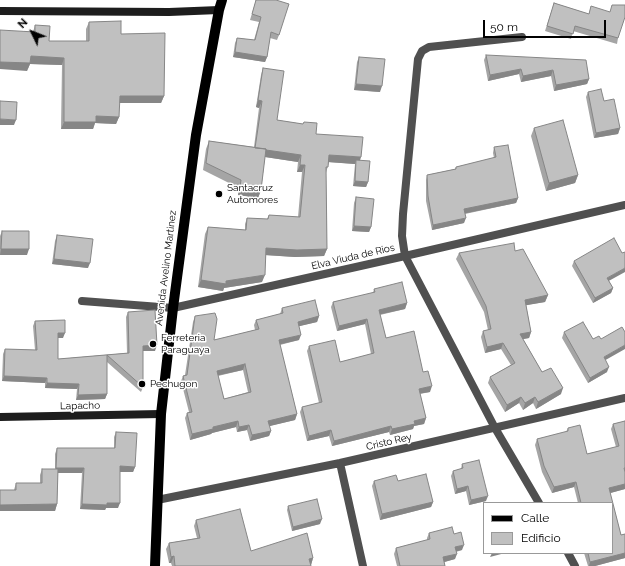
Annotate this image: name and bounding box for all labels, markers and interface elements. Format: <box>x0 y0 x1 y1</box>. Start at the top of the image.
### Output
north arrow <box>12 12 52 52</box>
scale bar <box>485 12 608 38</box>
text: N <box>15 16 30 31</box>
text: 50 m <box>490 20 518 34</box>
place label: Santacruz Automores <box>227 182 278 206</box>
marker: Santacruz Automores <box>214 189 224 199</box>
street label: Avenida Avelino Martinez <box>153 210 179 326</box>
street label: Elva Viuda de Rios <box>310 242 396 272</box>
place label: Ferreteria Paraguaya <box>161 332 210 356</box>
marker: Ferreteria Paraguaya <box>148 339 158 349</box>
place label: Pechugon <box>150 378 197 390</box>
marker: Pechugon <box>137 379 147 389</box>
street label: Lapacho <box>60 400 100 412</box>
street label: Cristo Rey <box>365 431 413 453</box>
legend <box>483 502 613 554</box>
text: Calle <box>521 511 549 525</box>
text: Edificio <box>521 531 561 545</box>

